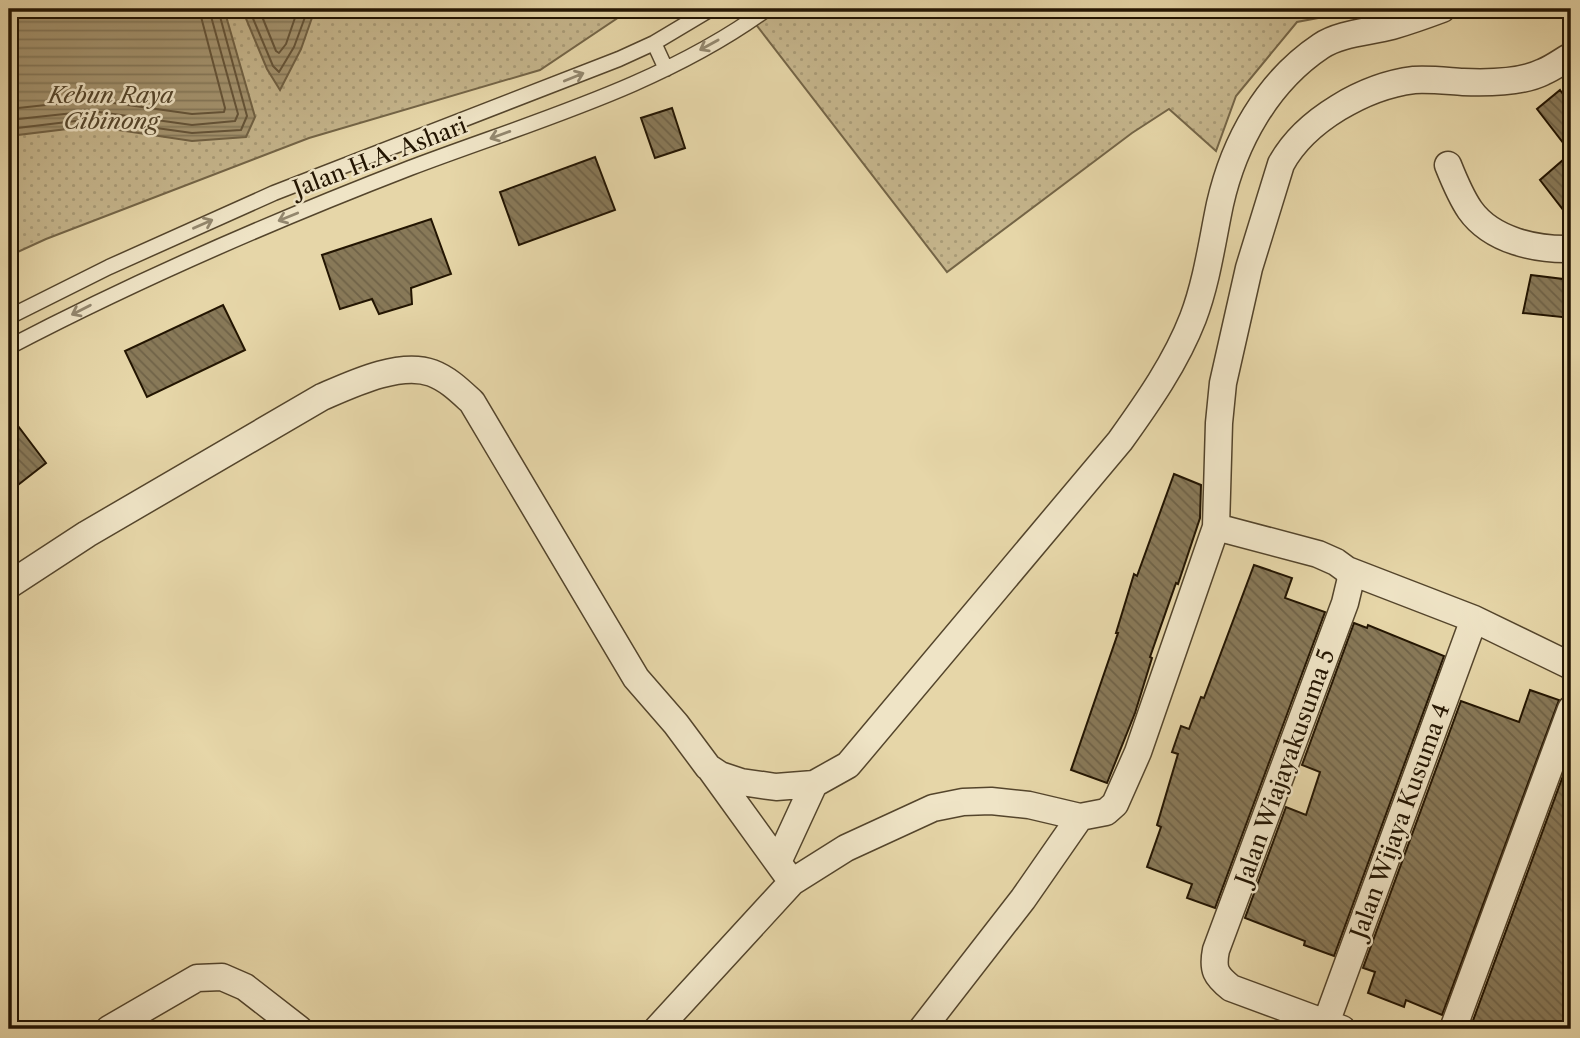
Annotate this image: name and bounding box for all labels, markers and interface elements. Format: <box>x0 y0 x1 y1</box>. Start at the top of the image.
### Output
one-way arrow <box>700 38 720 52</box>
one-way arrow <box>562 69 584 82</box>
park label: Kebun Raya Cibinong <box>46 81 174 135</box>
street label: Jalan H.A. Ashari <box>286 111 471 204</box>
one-way arrow <box>490 129 512 142</box>
one-way arrow <box>278 211 300 224</box>
one-way arrow <box>192 217 213 230</box>
one-way arrow <box>71 303 92 317</box>
street label: Jalan Wiajayakusuma 5 <box>1228 645 1341 892</box>
street label: Jalan Wijaya Kusuma 4 <box>1343 700 1456 945</box>

